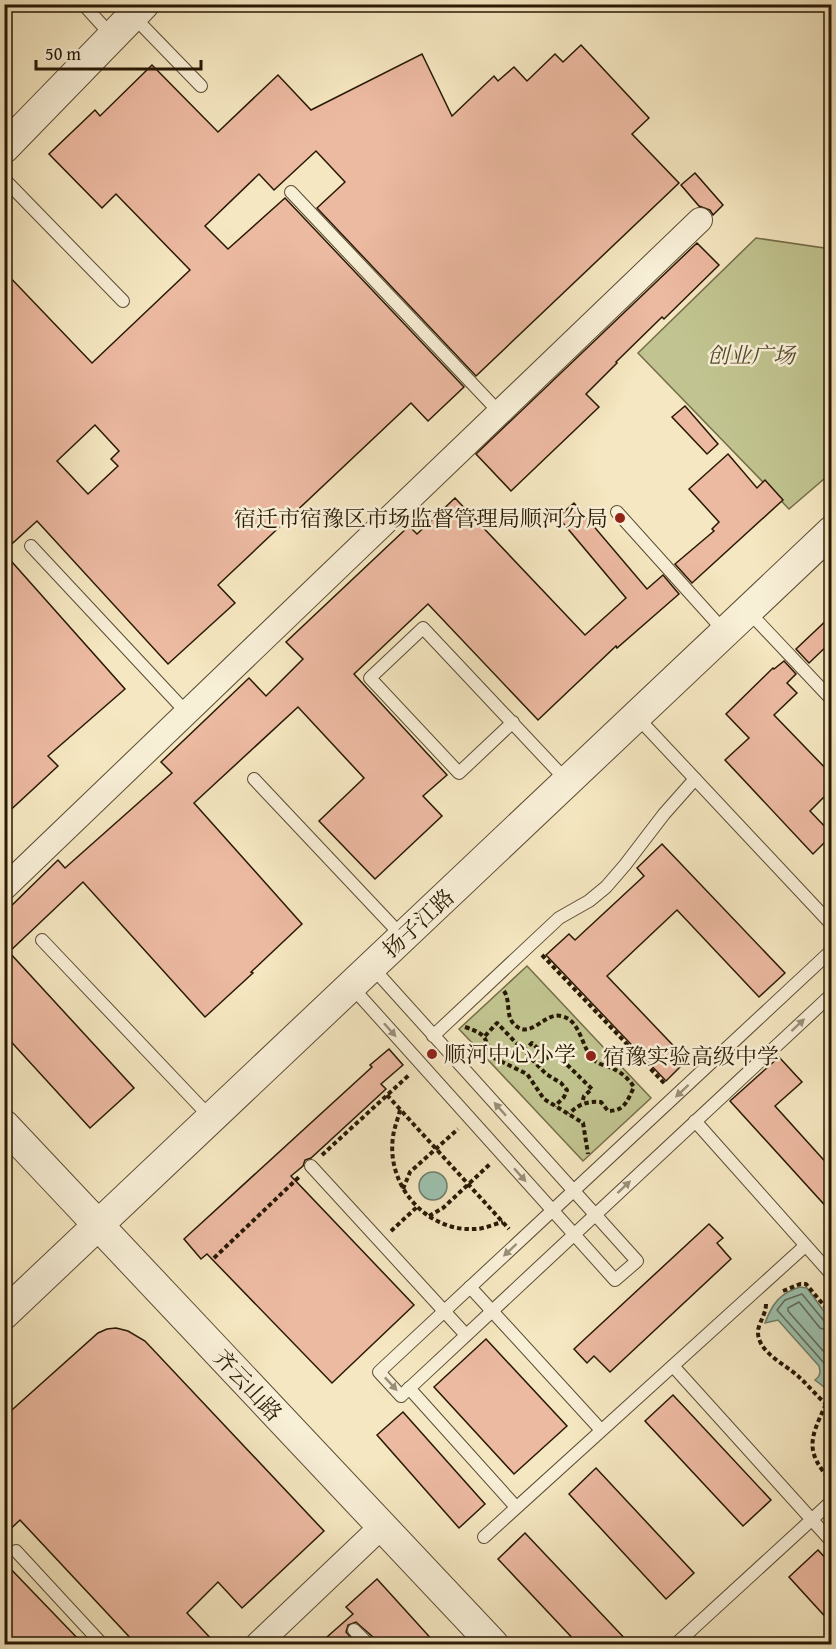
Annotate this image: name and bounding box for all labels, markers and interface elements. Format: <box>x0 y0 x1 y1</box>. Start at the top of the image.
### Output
scale bar <box>36 33 201 71</box>
text: 50 m <box>45 40 81 67</box>
park label: 创业广场 <box>707 339 797 371</box>
place label: 宿迁市宿豫区市场监督管理局顺河分局 <box>234 502 608 534</box>
marker: 宿迁市宿豫区市场监督管理局顺河分局 <box>613 511 627 525</box>
street label: 扬子江路 <box>375 881 461 965</box>
one-way arrow <box>790 1018 805 1032</box>
one-way arrow <box>383 1022 397 1037</box>
place label: 顺河中心小学 <box>444 1038 576 1070</box>
place label: 宿豫实验高级中学 <box>603 1040 779 1072</box>
marker: 顺河中心小学 <box>425 1047 439 1061</box>
marker: 宿豫实验高级中学 <box>584 1049 598 1063</box>
one-way arrow <box>675 1083 689 1097</box>
one-way arrow <box>494 1102 507 1117</box>
one-way arrow <box>513 1167 526 1182</box>
one-way arrow <box>617 1180 632 1194</box>
one-way arrow <box>503 1243 517 1257</box>
street label: 齐云山路 <box>206 1342 290 1428</box>
one-way arrow <box>383 1377 397 1391</box>

